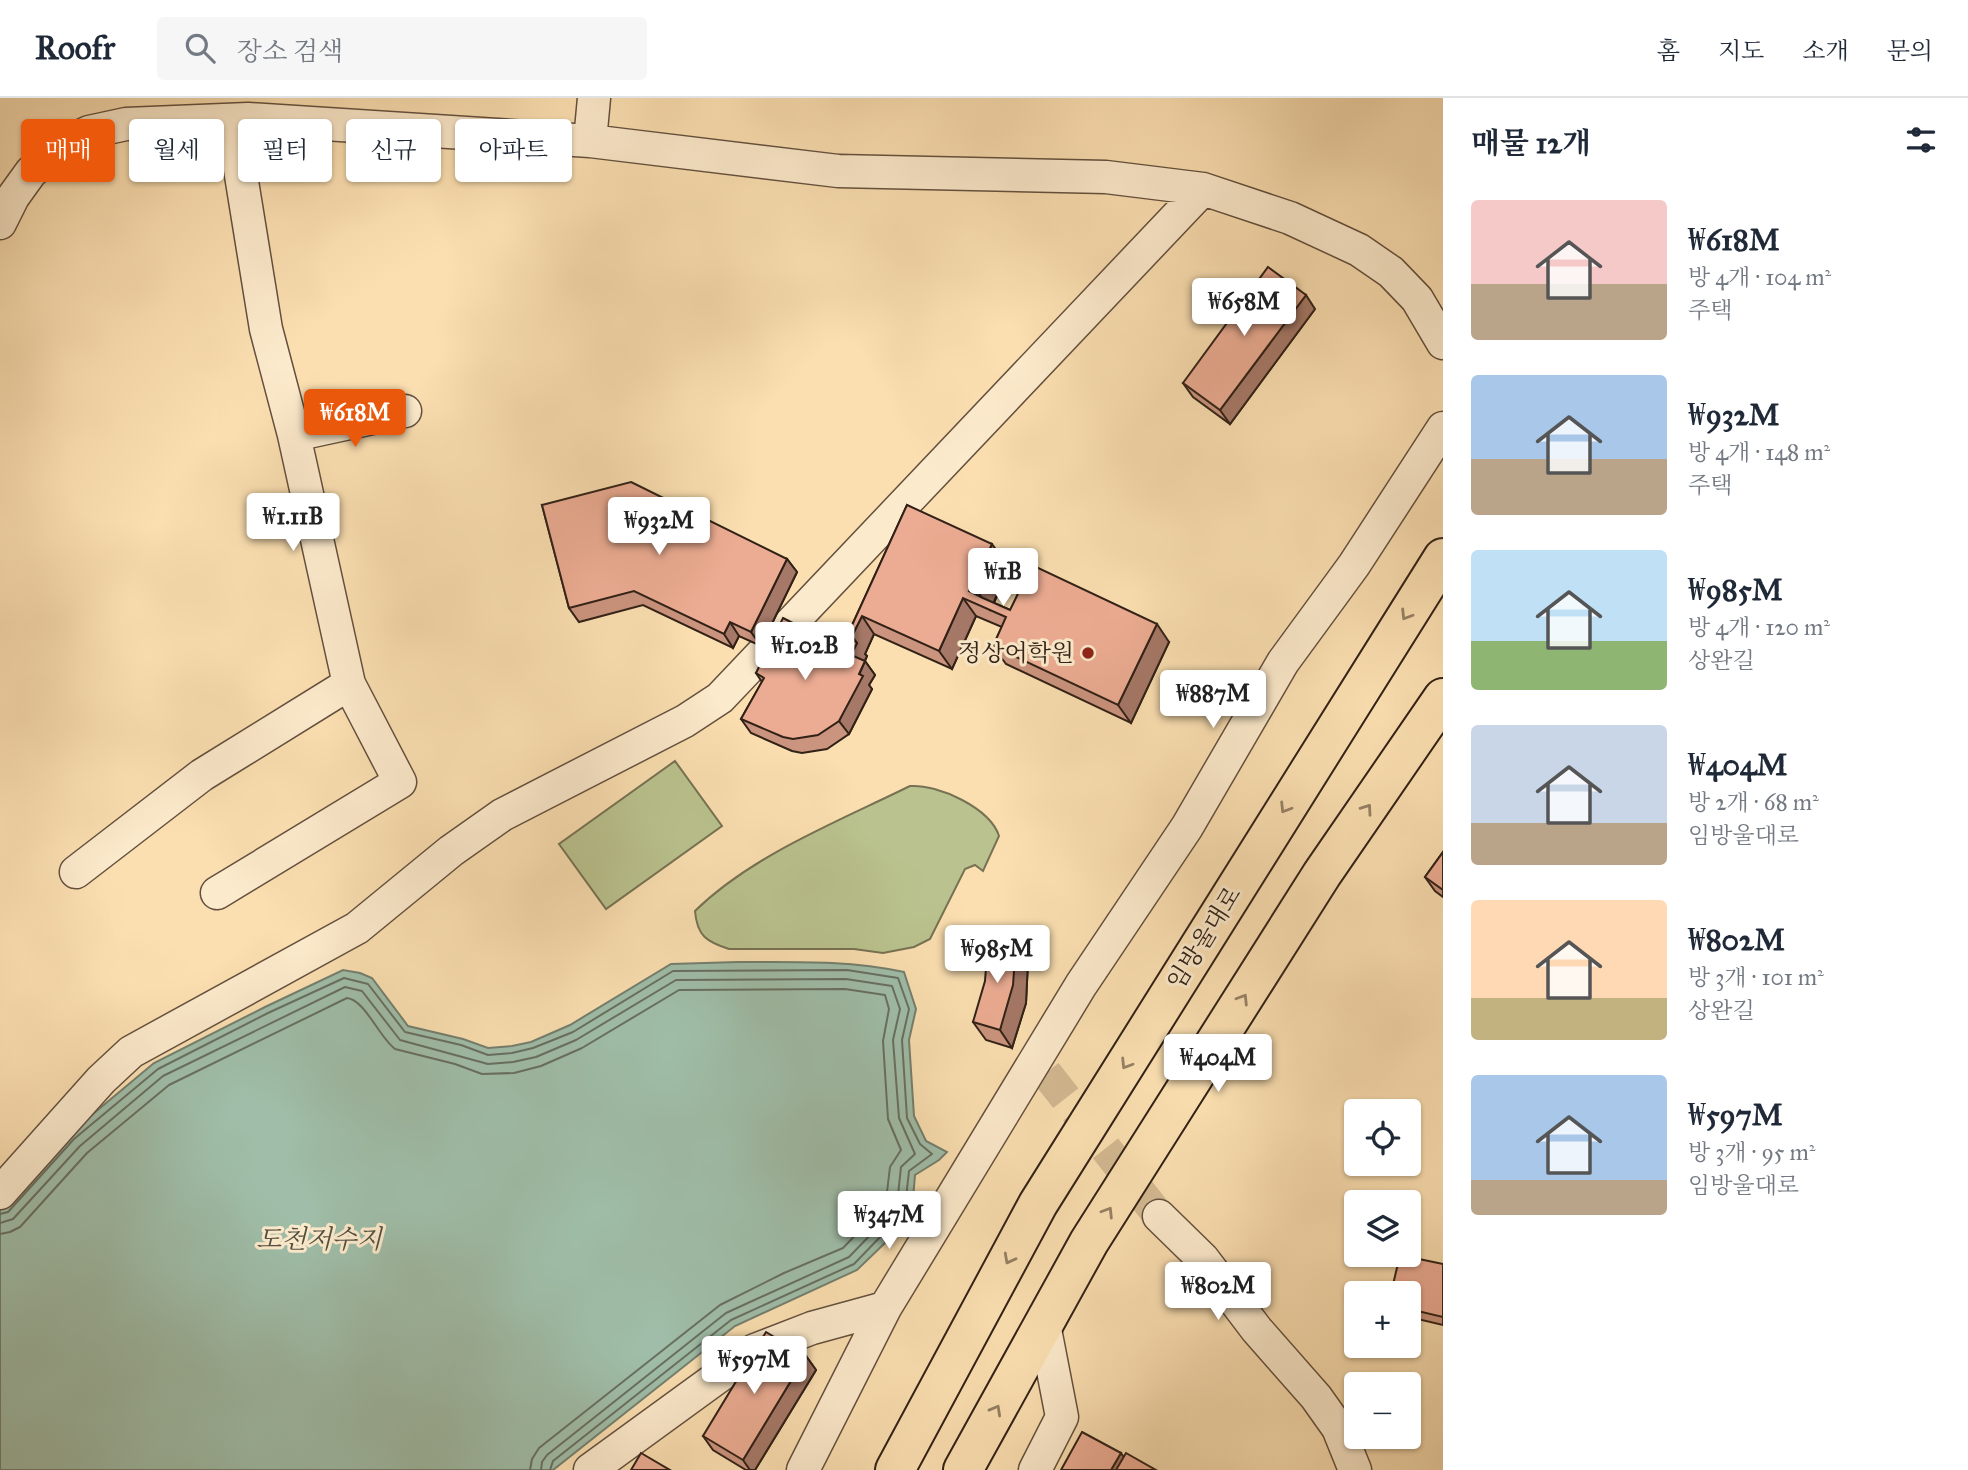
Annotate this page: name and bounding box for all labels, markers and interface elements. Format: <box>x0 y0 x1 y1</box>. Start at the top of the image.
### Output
search box <box>157 17 647 80</box>
text: Roofr <box>35 28 115 68</box>
icon: search <box>181 29 219 67</box>
text: 장소 검색 <box>237 35 343 67</box>
text: 홈 <box>1657 36 1680 66</box>
text: 지도 <box>1718 36 1764 66</box>
text: 소개 <box>1802 36 1849 66</box>
text: 문의 <box>1887 36 1933 66</box>
chip: 매매 <box>21 119 115 182</box>
chip: 월세 <box>129 119 224 182</box>
chip: 필터 <box>238 119 332 182</box>
chip: 신규 <box>346 119 441 182</box>
chip: 아파트 <box>455 119 572 182</box>
icon: filters <box>1902 121 1940 159</box>
text: 매물 12개 <box>1471 125 1591 161</box>
text: ₩618M <box>1688 222 1780 258</box>
icon: home <box>1527 228 1611 312</box>
text: 방 4개 · 104 m² <box>1688 263 1831 291</box>
pin: ₩658M <box>1195 278 1293 338</box>
text: ₩658M <box>1208 287 1280 315</box>
text: 주택 <box>1688 296 1732 324</box>
pin: ₩618M <box>306 390 404 449</box>
text: ₩932M <box>1688 397 1780 433</box>
text: ₩618M <box>320 398 390 426</box>
icon: home <box>1527 403 1611 487</box>
text: 방 4개 · 148 m² <box>1688 438 1830 466</box>
text: 주택 <box>1688 471 1732 499</box>
pin: ₩1.11B <box>236 494 350 553</box>
pin: ₩932M <box>610 498 708 557</box>
text: ₩1.11B <box>263 502 323 530</box>
text: ₩932M <box>624 506 694 534</box>
pin: ₩1B <box>969 548 1037 608</box>
text: ₩1B <box>984 557 1022 585</box>
text: ₩985M <box>1688 572 1783 608</box>
icon: home <box>1527 578 1611 662</box>
one-way arrow <box>1401 608 1414 621</box>
text: 방 4개 · 120 m² <box>1688 613 1830 641</box>
pin: ₩1.02B <box>748 622 862 682</box>
text: ₩1.02B <box>771 631 839 659</box>
place label: 정상어학원 <box>958 638 1074 668</box>
marker: 정상어학원 <box>1080 645 1096 661</box>
text: 상완길 <box>1688 646 1755 674</box>
pin: ₩887M <box>1164 670 1262 730</box>
text: ₩887M <box>1176 679 1250 707</box>
text: ₩404M <box>1688 747 1787 783</box>
icon: home <box>1527 753 1611 837</box>
text: 방 2개 · 68 m² <box>1688 788 1819 816</box>
one-way arrow <box>1281 801 1294 814</box>
one-way arrow <box>1359 804 1371 817</box>
text: 임방울대로 <box>1688 821 1799 849</box>
street label: 임방울대로 <box>1161 881 1247 995</box>
text: ₩802M <box>1688 922 1785 958</box>
pin: ₩985M <box>948 926 1046 985</box>
icon: home <box>1527 928 1611 1012</box>
text: ₩985M <box>961 934 1033 962</box>
text: 방 3개 · 101 m² <box>1688 963 1824 991</box>
one-way arrow <box>1234 994 1247 1007</box>
text: 상완길 <box>1688 996 1755 1024</box>
pin: ₩404M <box>1169 1034 1267 1094</box>
text: ₩404M <box>1180 1043 1256 1071</box>
one-way arrow <box>1121 1056 1134 1069</box>
text: ₩597M <box>1688 1097 1783 1133</box>
map controls <box>1344 1099 1421 1449</box>
button: locate <box>1344 1099 1421 1176</box>
icon: home <box>1527 1103 1611 1187</box>
text: 방 3개 · 95 m² <box>1688 1138 1816 1166</box>
text: 임방울대로 <box>1688 1171 1799 1199</box>
button: layers <box>1344 1190 1421 1267</box>
pin: ₩347M <box>840 1192 938 1251</box>
text: ₩347M <box>854 1200 924 1228</box>
one-way arrow <box>1099 1207 1112 1220</box>
water label: 도천저수지 <box>256 1223 384 1255</box>
one-way arrow <box>1004 1251 1017 1264</box>
pin: ₩802M <box>1169 1262 1267 1322</box>
text: ₩802M <box>1181 1271 1255 1299</box>
button: + <box>1344 1281 1421 1358</box>
pin: ₩597M <box>705 1336 803 1396</box>
text: ₩597M <box>718 1345 790 1373</box>
button: − <box>1344 1372 1421 1449</box>
one-way arrow <box>988 1405 1001 1418</box>

